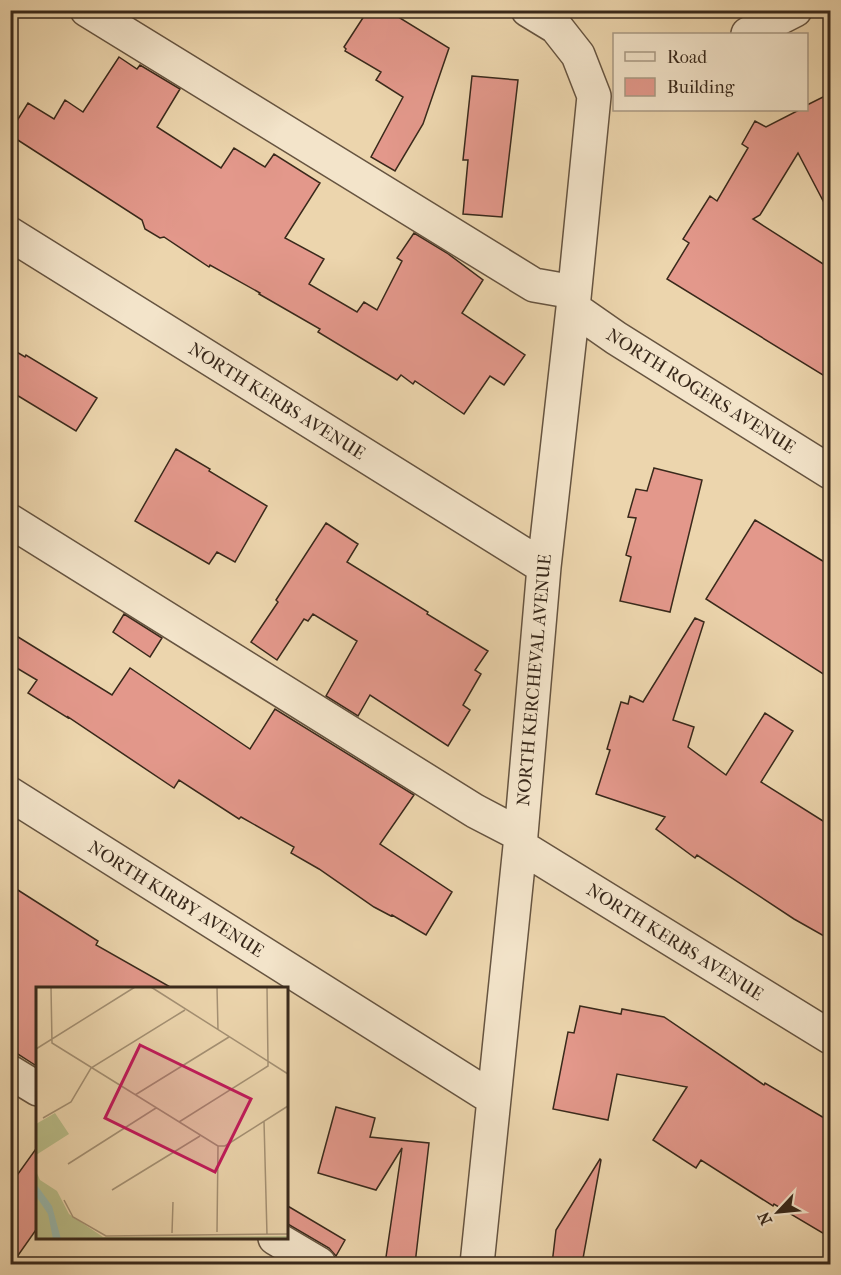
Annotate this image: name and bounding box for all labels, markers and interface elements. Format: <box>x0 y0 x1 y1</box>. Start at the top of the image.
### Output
legend <box>613 33 808 111</box>
text: Road <box>667 47 707 68</box>
text: Building <box>667 77 735 98</box>
street label: NORTH ROGERS AVENUE <box>602 325 799 458</box>
street label: NORTH KERBS AVENUE <box>185 338 369 464</box>
street label: NORTH KERCHEVAL AVENUE <box>513 553 556 807</box>
street label: NORTH KIRBY AVENUE <box>84 837 267 962</box>
street label: NORTH KERBS AVENUE <box>583 879 767 1005</box>
inset map <box>36 987 288 1239</box>
north arrow <box>748 1182 808 1242</box>
text: N <box>753 1208 776 1228</box>

